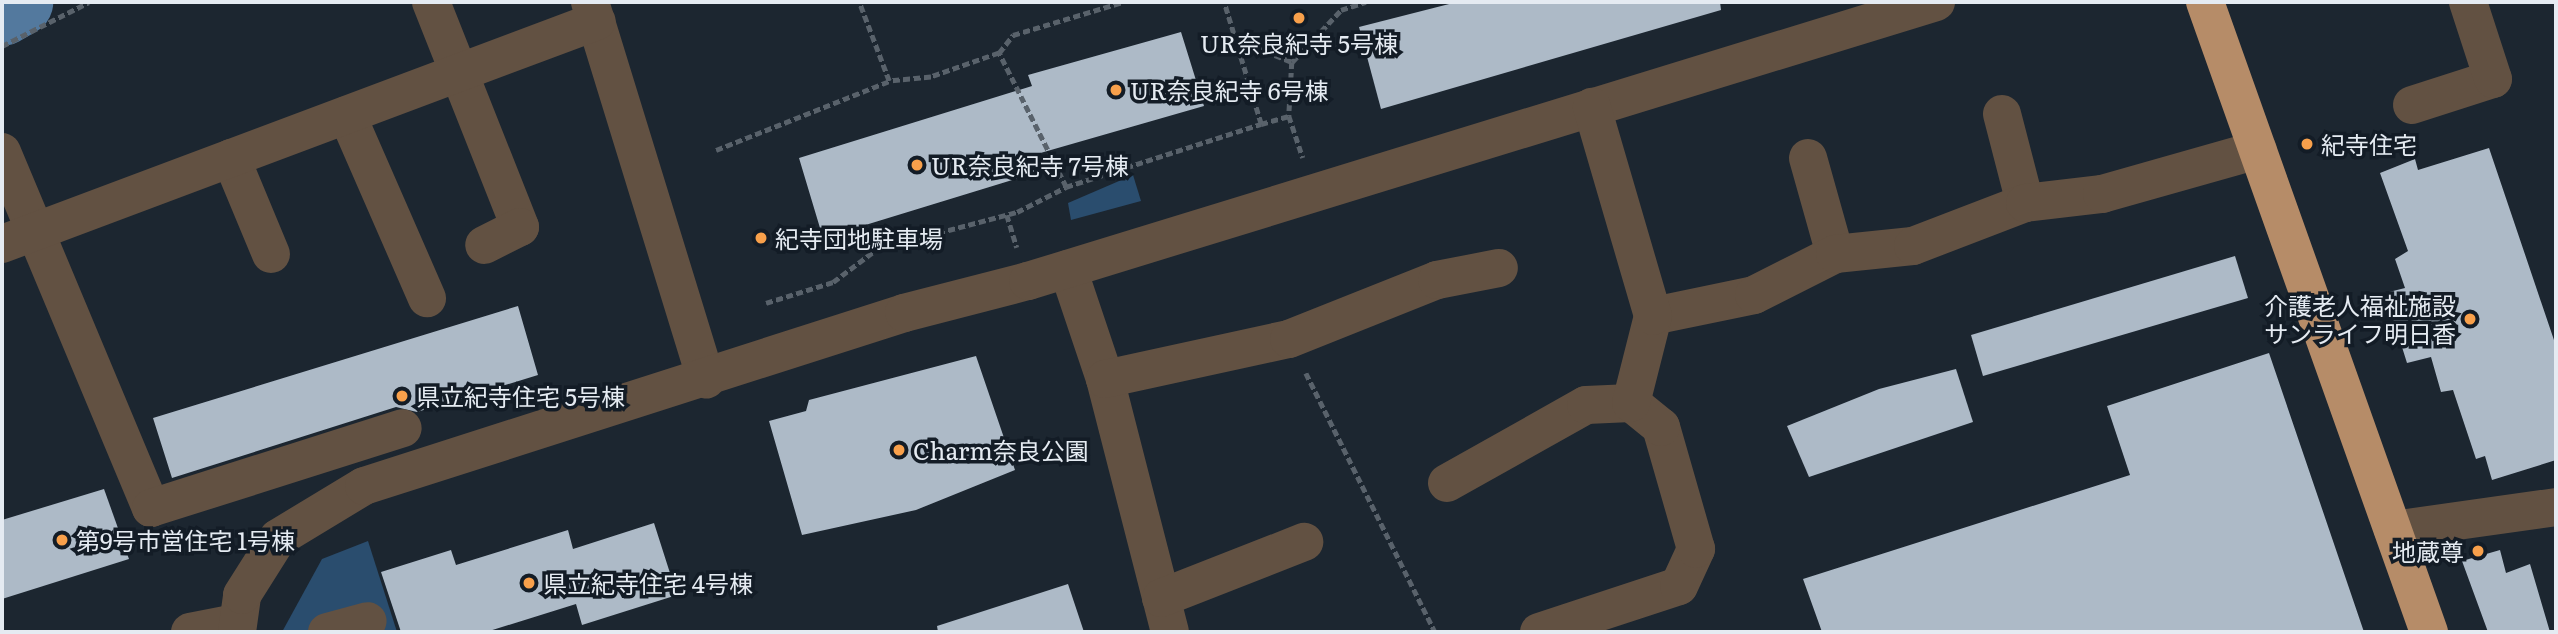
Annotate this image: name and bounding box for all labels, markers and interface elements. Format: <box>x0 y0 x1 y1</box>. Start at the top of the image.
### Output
marker: UR奈良紀寺 5号棟 <box>1291 10 1307 26</box>
place label: UR奈良紀寺 5号棟 <box>1200 29 1398 57</box>
place label: UR奈良紀寺 6号棟 <box>1130 76 1329 104</box>
marker: UR奈良紀寺 6号棟 <box>1108 82 1124 98</box>
place label: 紀寺住宅 <box>2321 130 2417 158</box>
marker: 紀寺住宅 <box>2299 136 2315 152</box>
place label: UR奈良紀寺 7号棟 <box>931 151 1129 179</box>
marker: UR奈良紀寺 7号棟 <box>909 157 925 173</box>
place label: 紀寺団地駐車場 <box>775 224 943 252</box>
marker: 紀寺団地駐車場 <box>753 230 769 246</box>
place label: 介護老人福祉施設 サンライフ明日香 <box>2264 291 2456 347</box>
marker: 介護老人福祉施設 サンライフ明日香 <box>2462 311 2478 327</box>
place label: 県立紀寺住宅 5号棟 <box>416 382 625 410</box>
marker: 県立紀寺住宅 5号棟 <box>394 388 410 404</box>
place label: Charm奈良公園 <box>913 436 1089 464</box>
marker: Charm奈良公園 <box>891 442 907 458</box>
place label: 第9号市営住宅 1号棟 <box>76 526 295 554</box>
marker: 第9号市営住宅 1号棟 <box>54 532 70 548</box>
place label: 地蔵尊 <box>2392 537 2464 565</box>
marker: 地蔵尊 <box>2470 543 2486 559</box>
place label: 県立紀寺住宅 4号棟 <box>543 569 753 597</box>
marker: 県立紀寺住宅 4号棟 <box>521 575 537 591</box>

